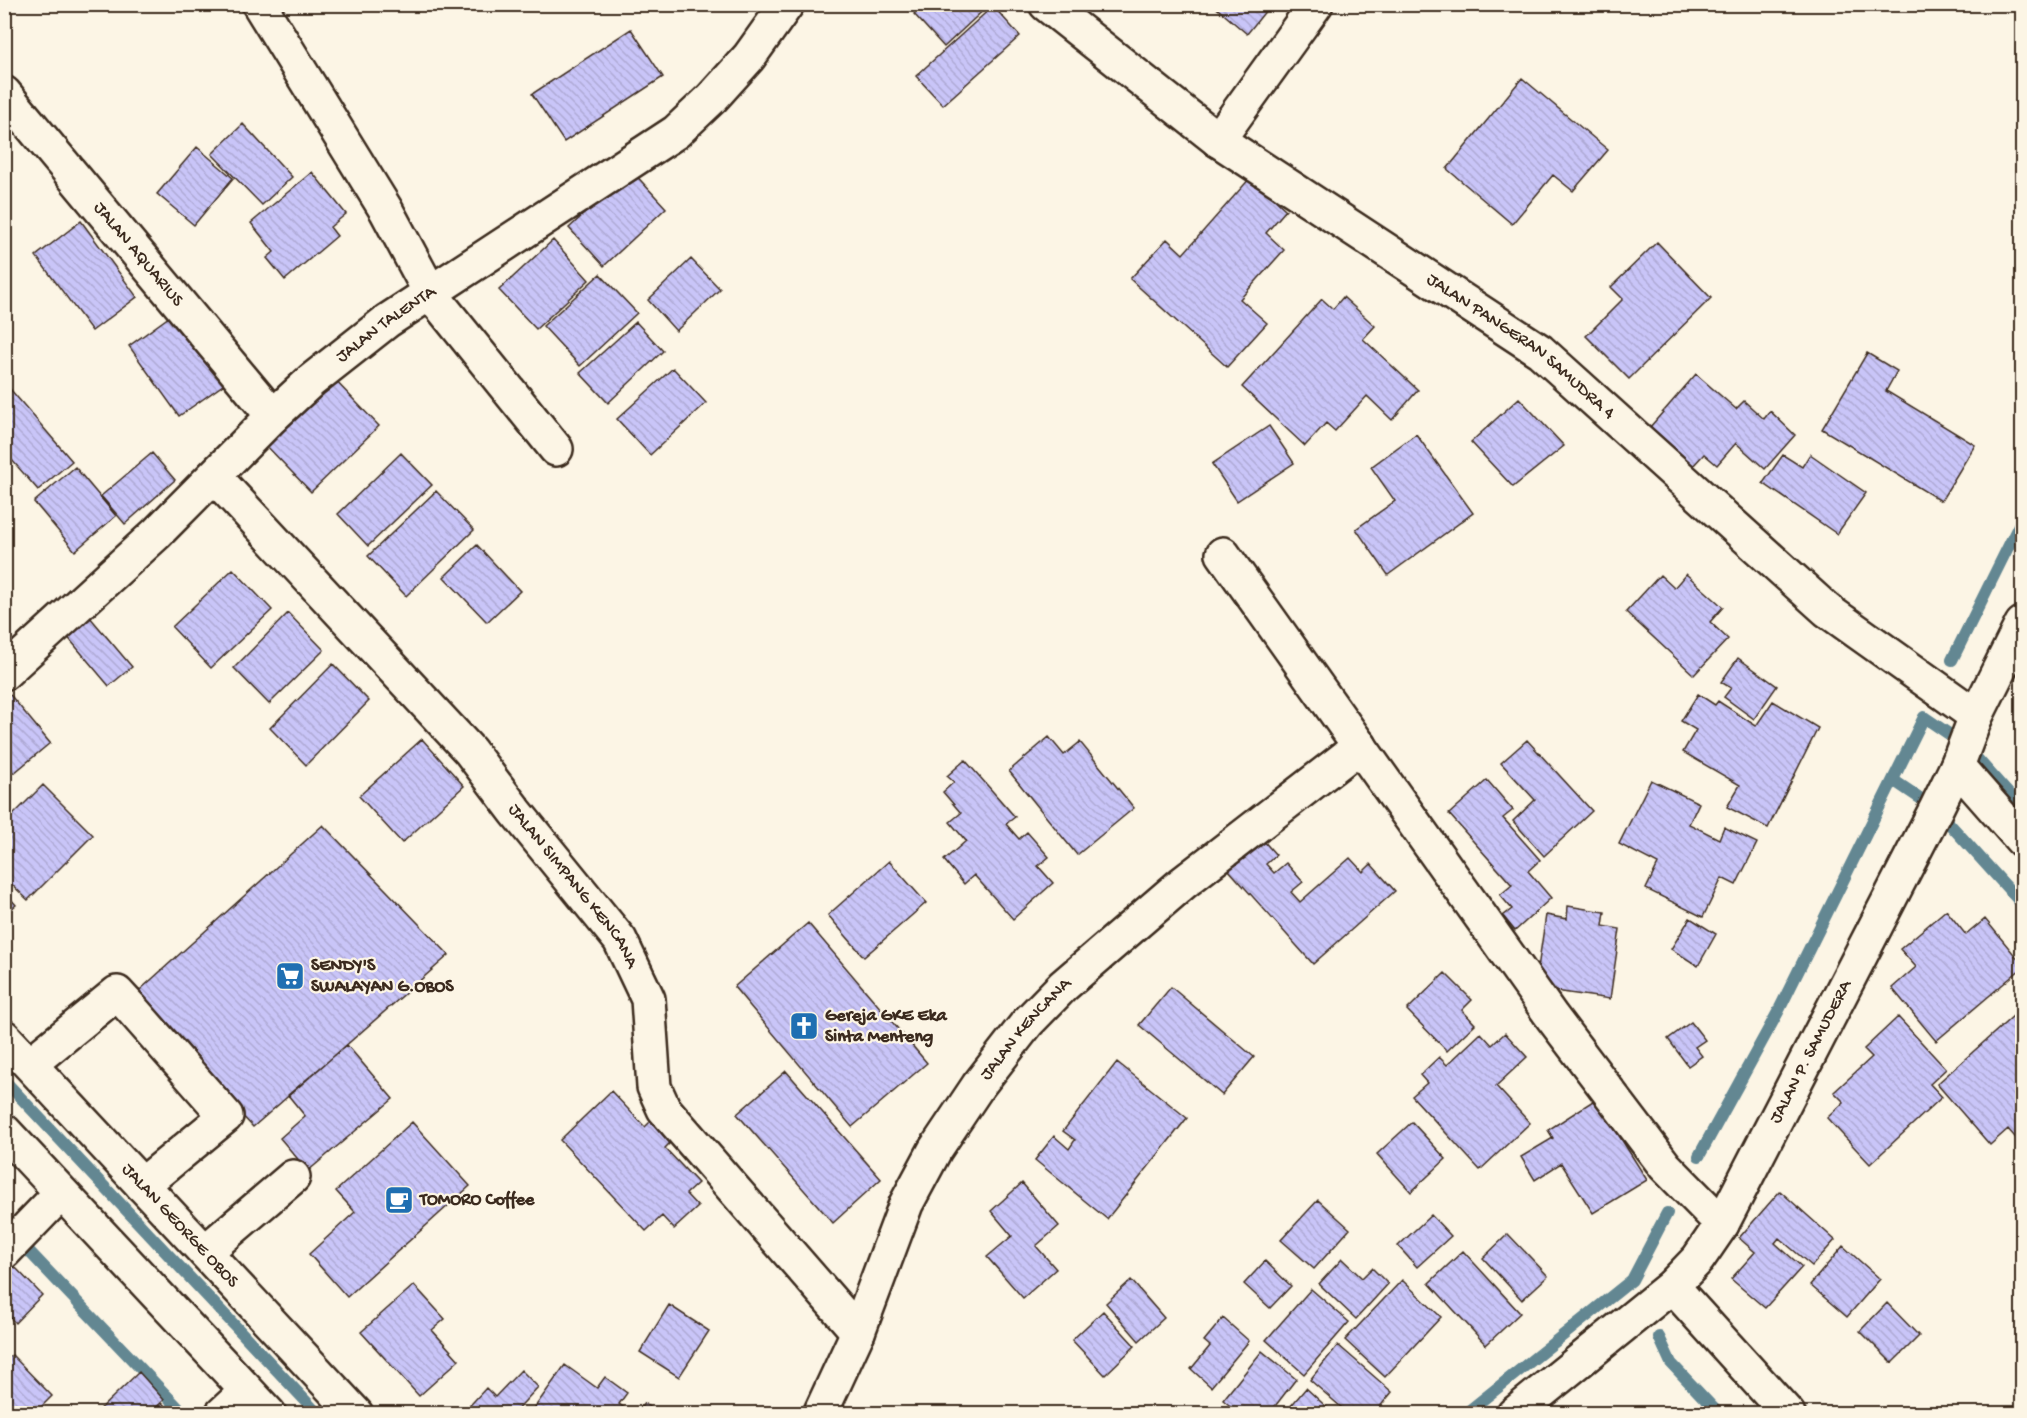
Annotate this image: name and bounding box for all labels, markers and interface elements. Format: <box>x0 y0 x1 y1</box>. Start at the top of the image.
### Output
street label: JALAN AQUARIUS <box>89 198 188 311</box>
street label: JALAN PANGERAN SAMUDRA 4 <box>1422 269 1620 424</box>
street label: JALAN TALENTA <box>332 281 441 367</box>
street label: JALAN SIMPANG KENCANA <box>503 800 643 973</box>
place label: SENDY'S SWALAYAN G.OBOS <box>311 956 454 998</box>
supermarket icon: SENDY'S SWALAYAN G.OBOS <box>274 960 306 992</box>
street label: JALAN KENCANA <box>976 972 1077 1085</box>
street label: JALAN P. SAMUDERA <box>1765 975 1857 1127</box>
place label: Gereja GKE Eka Sinta Menteng <box>825 1006 948 1048</box>
church icon: Gereja GKE Eka Sinta Menteng <box>788 1010 820 1042</box>
street label: JALAN GEORGE OBOS <box>117 1159 244 1293</box>
cafe icon: TOMORO Coffee <box>383 1184 415 1216</box>
place label: TOMORO Coffee <box>418 1190 535 1211</box>

